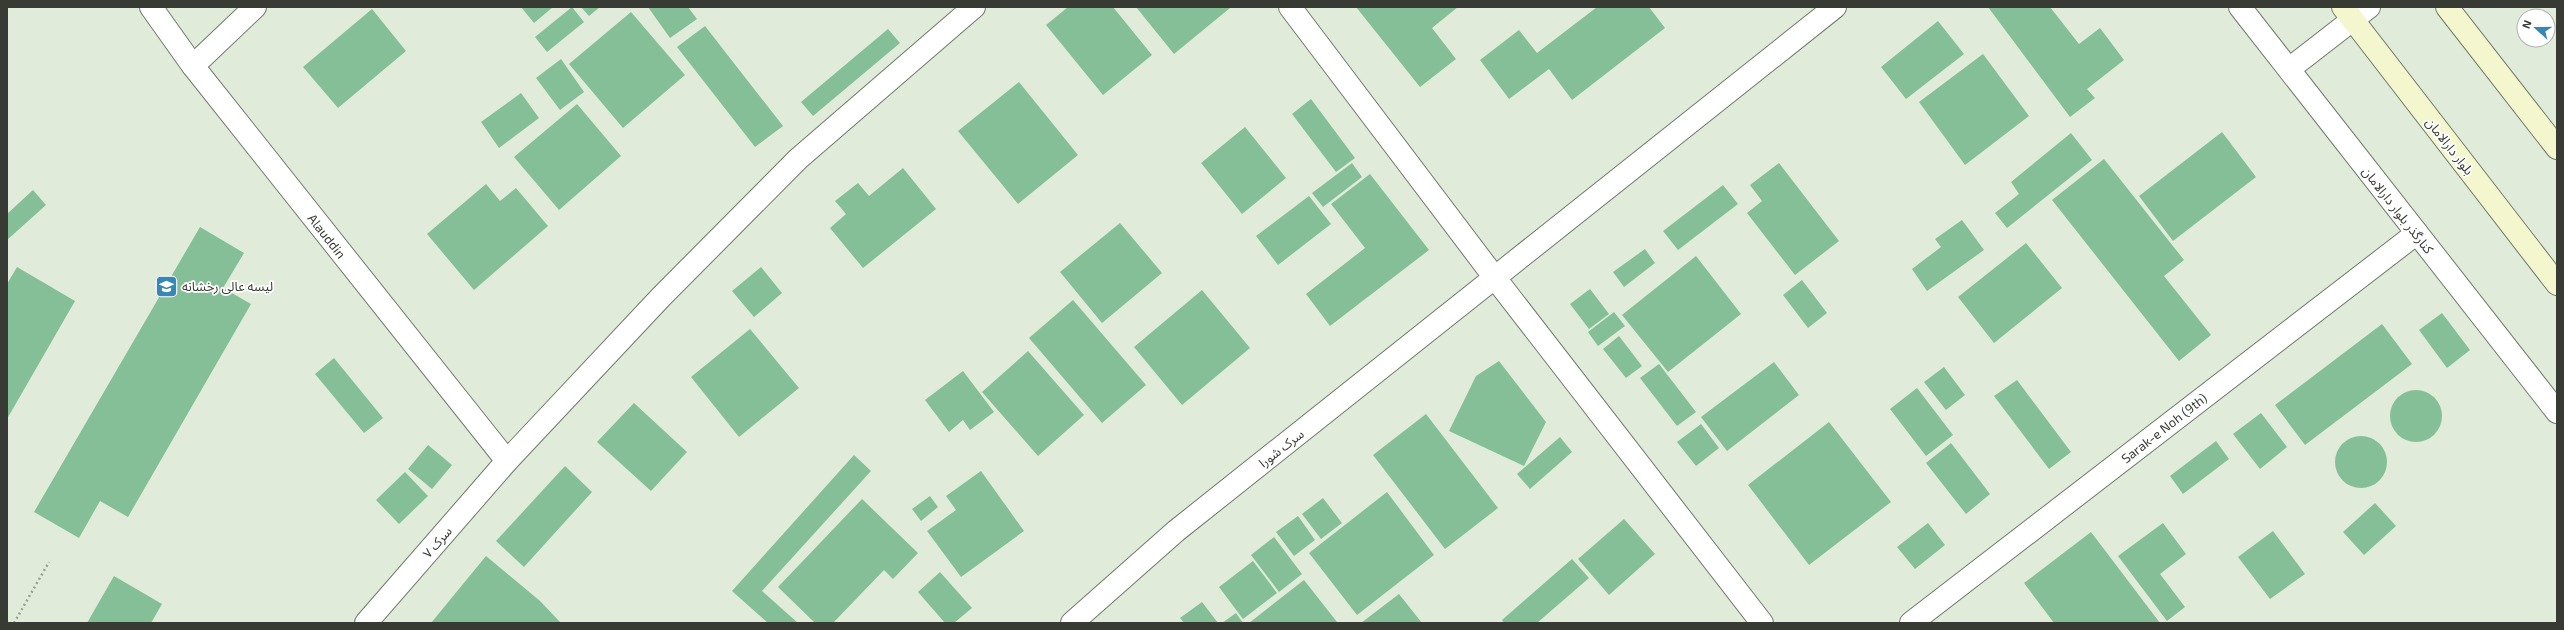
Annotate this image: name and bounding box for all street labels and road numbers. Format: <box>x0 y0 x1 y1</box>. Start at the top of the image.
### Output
street label: بلوار دارالامان <box>2422 114 2477 178</box>
street label: کنارگذر بلوار دارالامان <box>2358 163 2437 258</box>
street label: Alauddin <box>305 211 349 261</box>
street label: Sarak-e Noh (9th) <box>2118 390 2210 466</box>
street label: سرک شورا <box>1255 425 1307 471</box>
street label: سرک ۷ <box>419 523 455 561</box>

